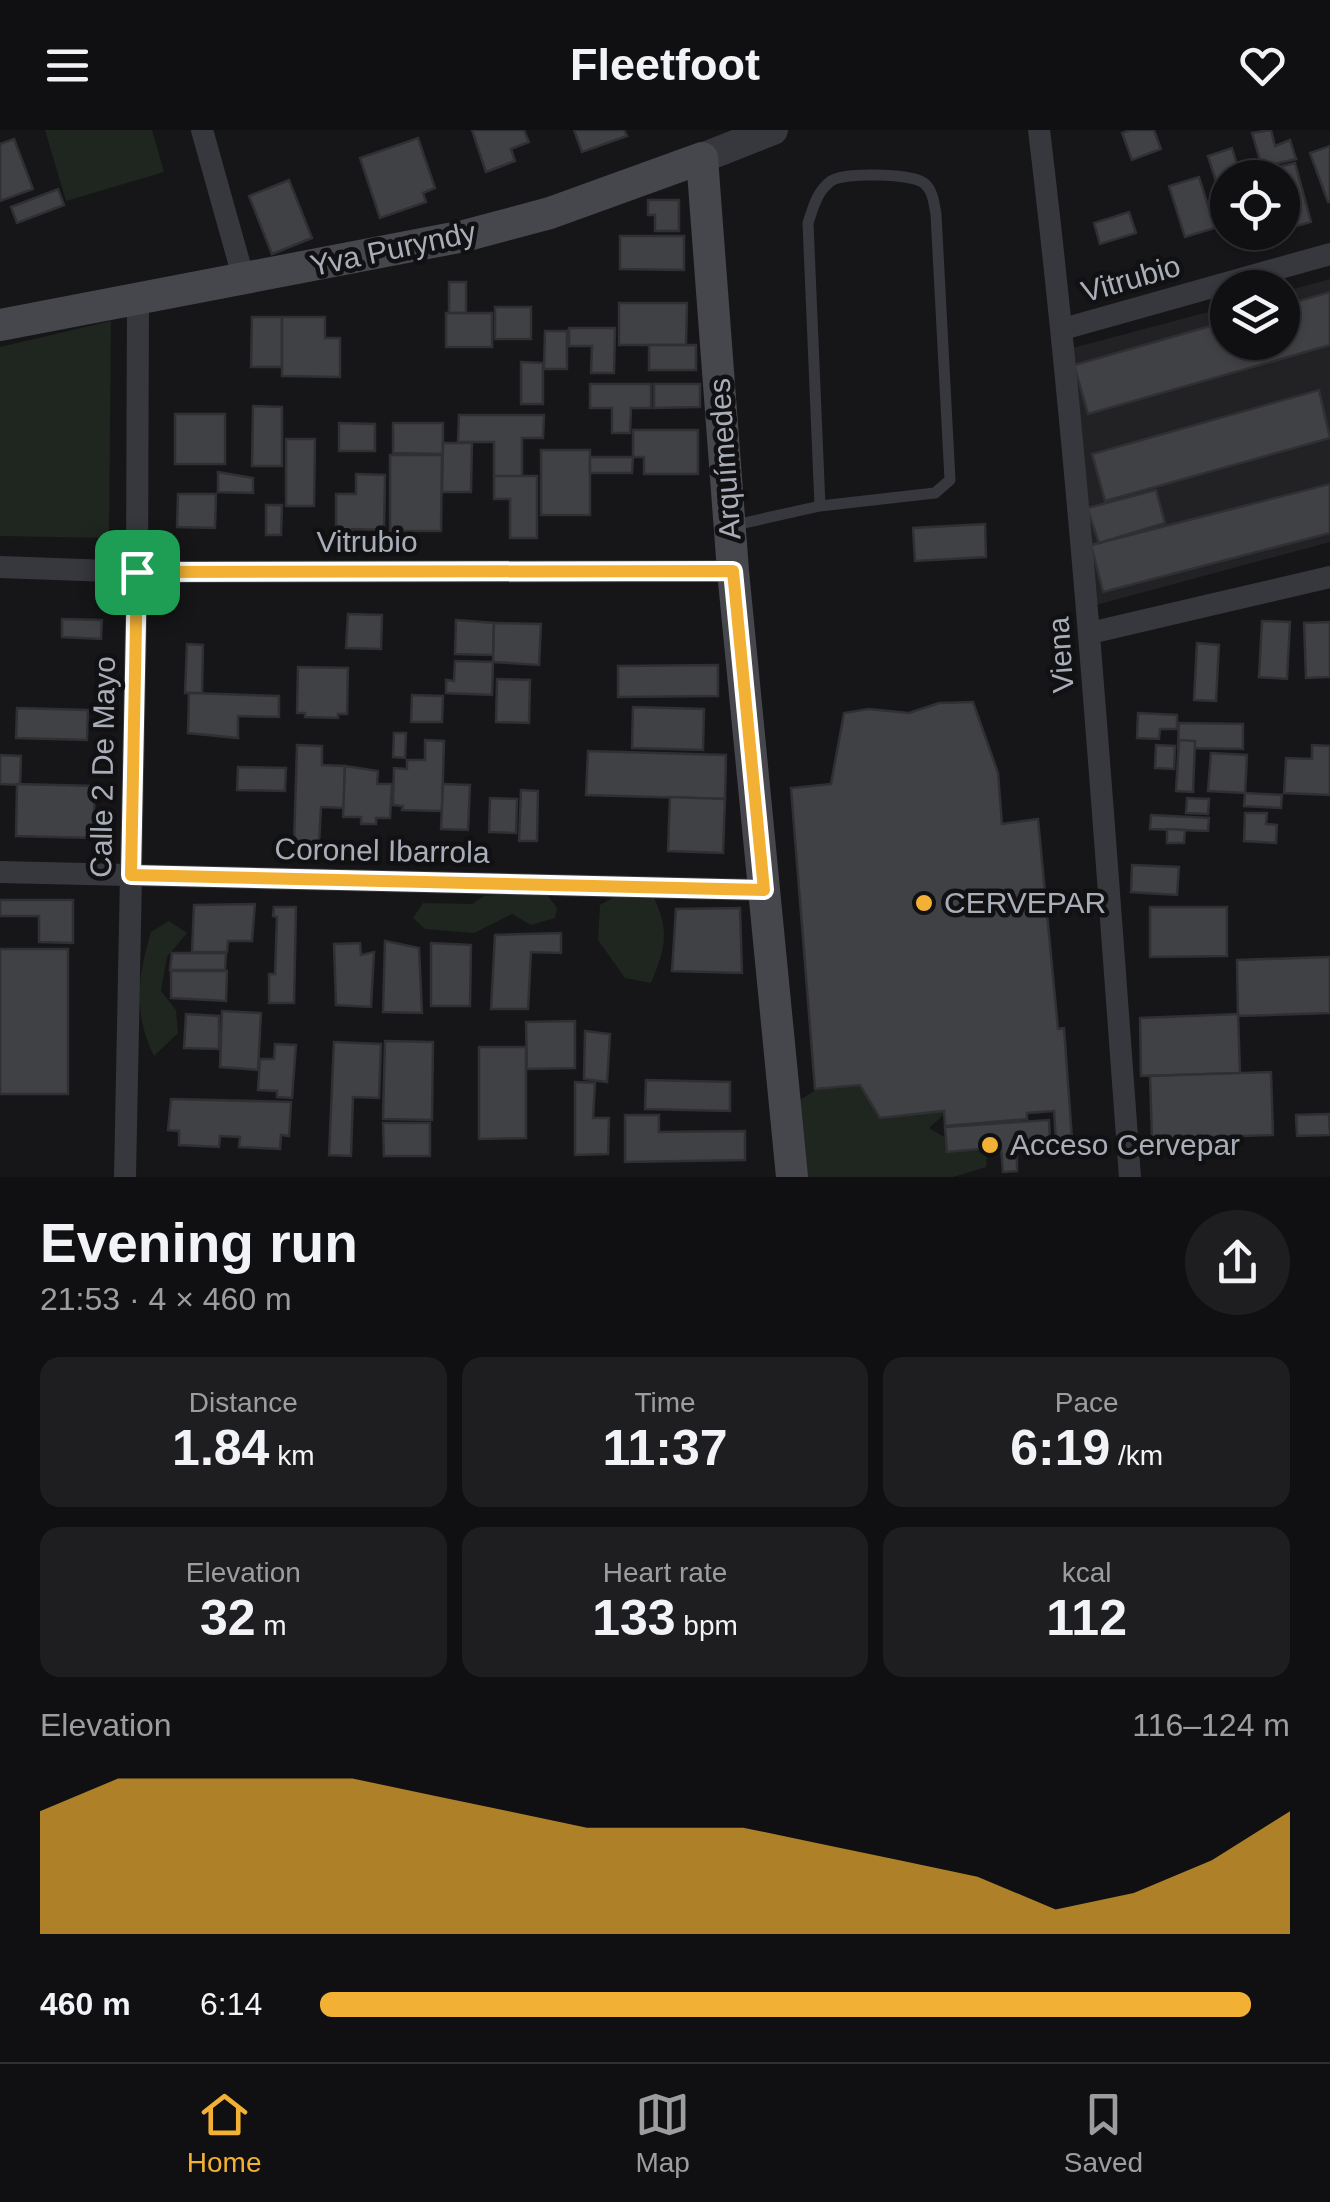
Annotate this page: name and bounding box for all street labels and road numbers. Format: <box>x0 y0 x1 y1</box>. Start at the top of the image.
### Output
street label: Yva Puryndy <box>307 215 479 282</box>
street label: Vitrubio <box>1078 249 1184 308</box>
street label: Arquímedes <box>702 377 747 541</box>
street label: Vitrubio <box>316 525 418 558</box>
street label: Viena <box>1041 616 1080 694</box>
street label: Calle 2 De Mayo <box>84 656 121 878</box>
street label: Coronel Ibarrola <box>274 832 490 869</box>

